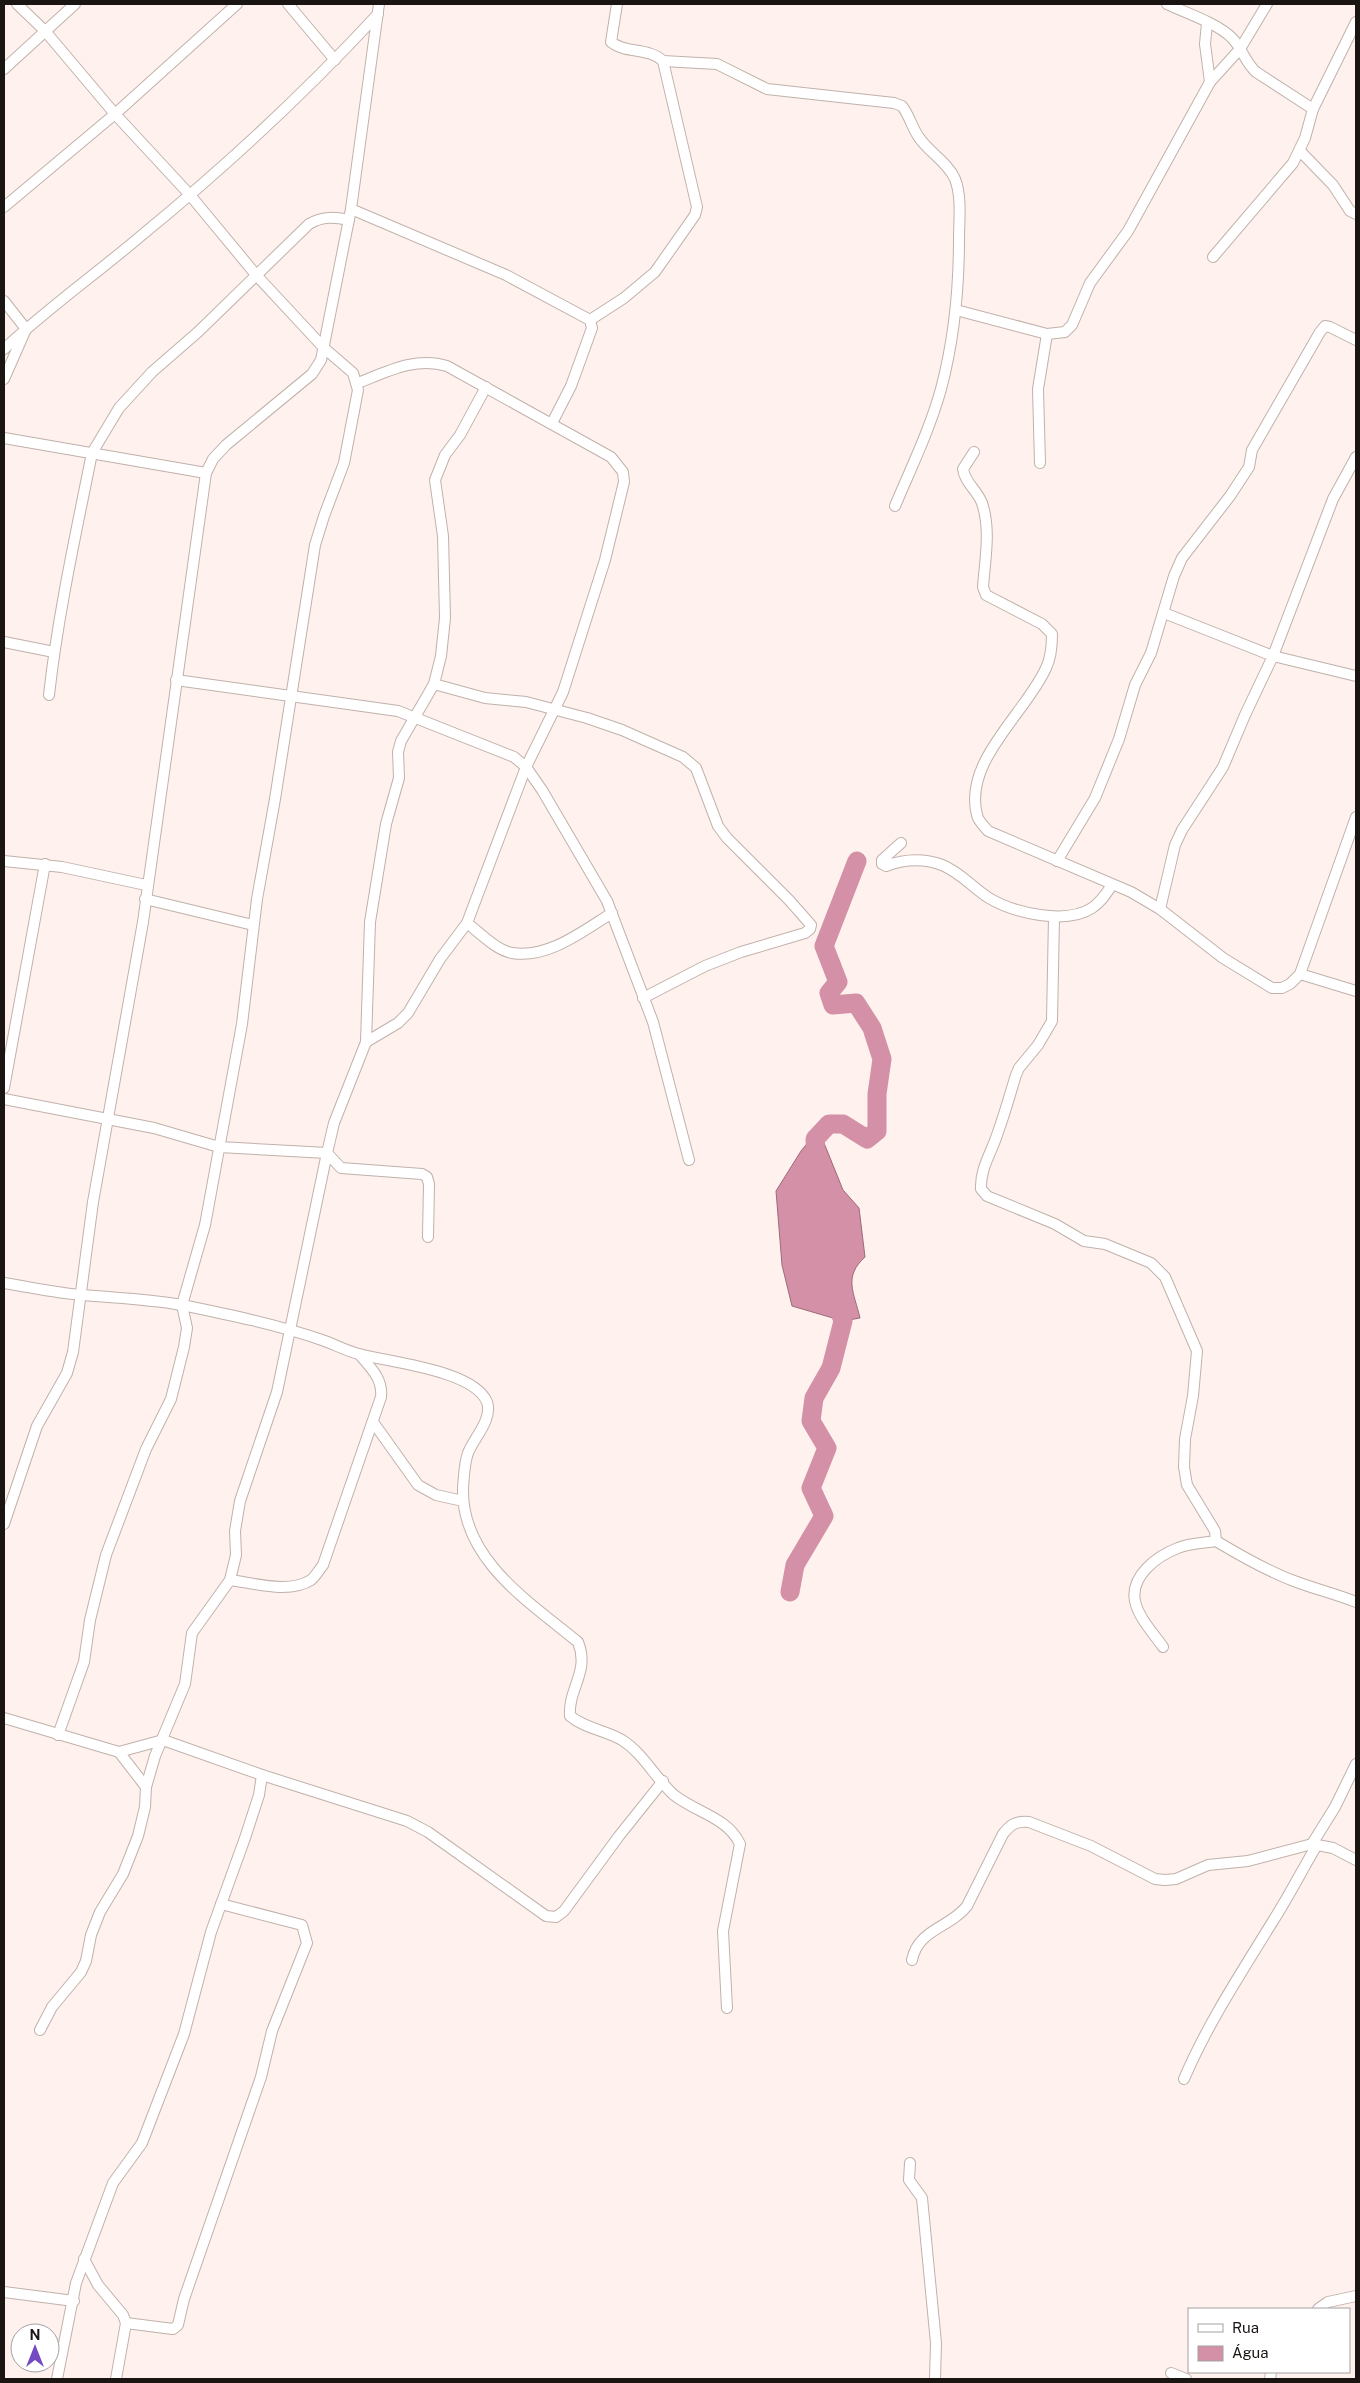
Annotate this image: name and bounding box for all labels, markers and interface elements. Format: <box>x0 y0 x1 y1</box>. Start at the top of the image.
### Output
legend <box>1188 2308 1350 2373</box>
text: Rua <box>1232 2319 1259 2336</box>
north arrow <box>10 2323 60 2373</box>
text: N <box>30 2327 40 2343</box>
text: Água <box>1232 2344 1269 2361</box>

